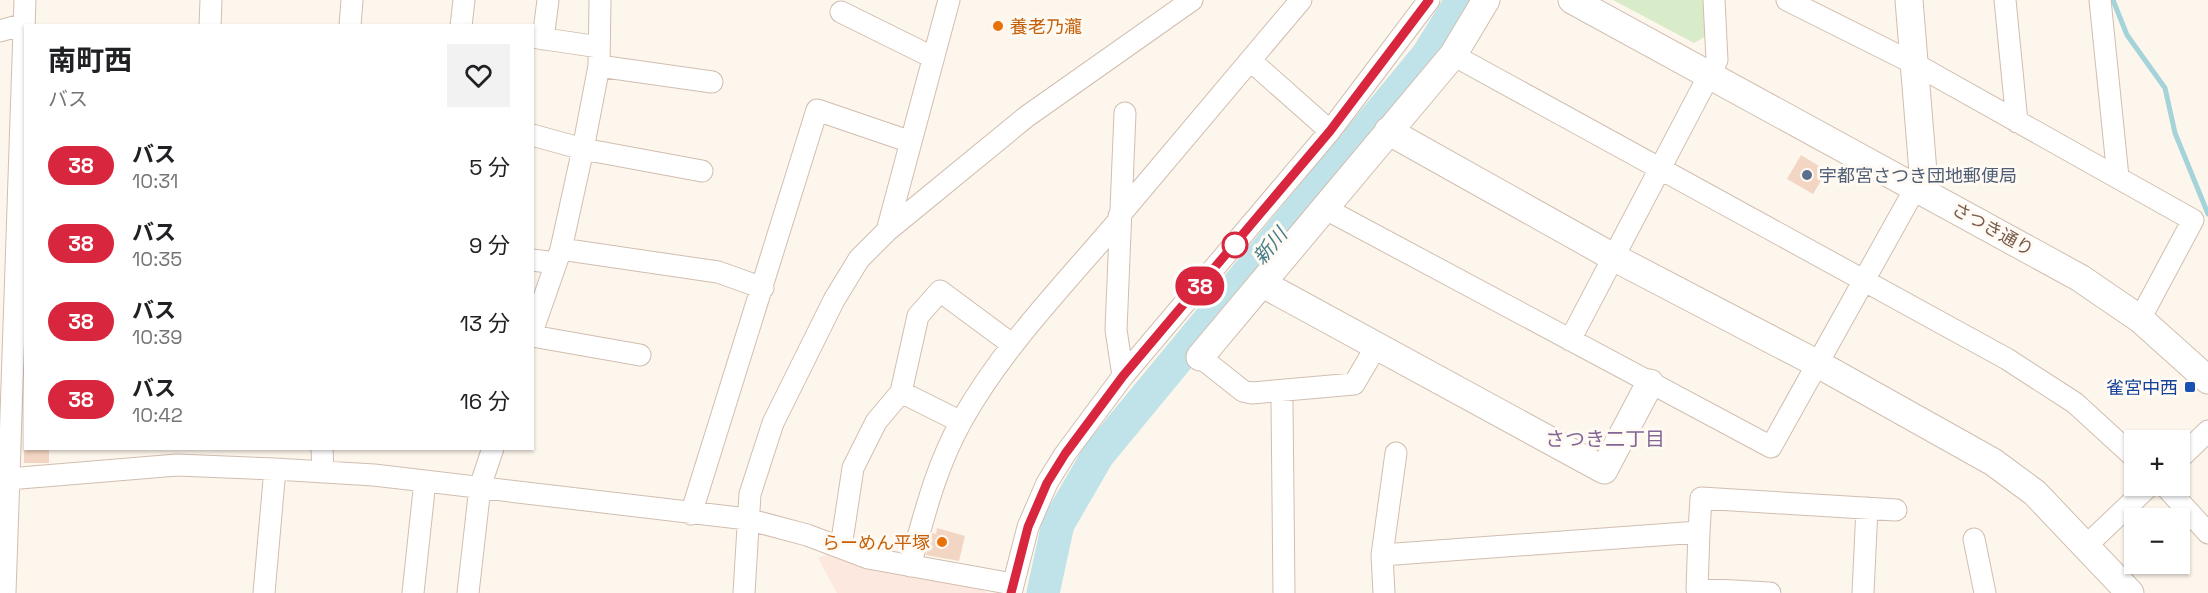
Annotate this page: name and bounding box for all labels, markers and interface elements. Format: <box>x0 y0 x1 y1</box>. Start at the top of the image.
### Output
place label: 養老乃瀧 <box>1010 15 1082 38</box>
marker: 養老乃瀧 <box>991 19 1005 33</box>
text: 南町西 <box>48 42 132 78</box>
button: heart <box>447 44 510 107</box>
text: バス <box>48 86 88 112</box>
text: バス <box>132 140 176 168</box>
text: 38 <box>68 152 94 179</box>
text: 5 分 <box>469 153 510 181</box>
place label: 宇都宮さつき団地郵便局 <box>1819 164 2017 187</box>
text: 10:31 <box>132 168 178 194</box>
marker: 宇都宮さつき団地郵便局 <box>1800 168 1814 182</box>
street label: さつき通り <box>1948 197 2038 261</box>
text: バス <box>132 218 176 246</box>
water label: 新川 <box>1247 221 1294 270</box>
text: 38 <box>68 230 94 257</box>
text: 9 分 <box>469 231 510 259</box>
unlabelled marker <box>1222 232 1248 258</box>
text: 10:35 <box>132 246 182 272</box>
line badge: 38 <box>1173 266 1227 306</box>
text: 38 <box>1187 273 1213 300</box>
text: バス <box>132 296 176 324</box>
text: 38 <box>68 308 94 335</box>
text: 13 分 <box>460 309 510 337</box>
text: 10:39 <box>132 324 183 350</box>
text: バス <box>132 374 176 402</box>
place label: 雀宮中西 <box>2106 376 2178 399</box>
marker: 雀宮中西 <box>2183 380 2197 394</box>
text: 38 <box>68 386 94 413</box>
text: 16 分 <box>460 387 510 415</box>
text: 10:42 <box>132 402 183 428</box>
district label: さつき二丁目 <box>1545 426 1665 452</box>
map controls <box>2124 430 2190 574</box>
button: + <box>2124 430 2190 496</box>
button: − <box>2124 508 2190 574</box>
place label: らーめん平塚 <box>822 531 930 554</box>
marker: らーめん平塚 <box>935 535 949 549</box>

